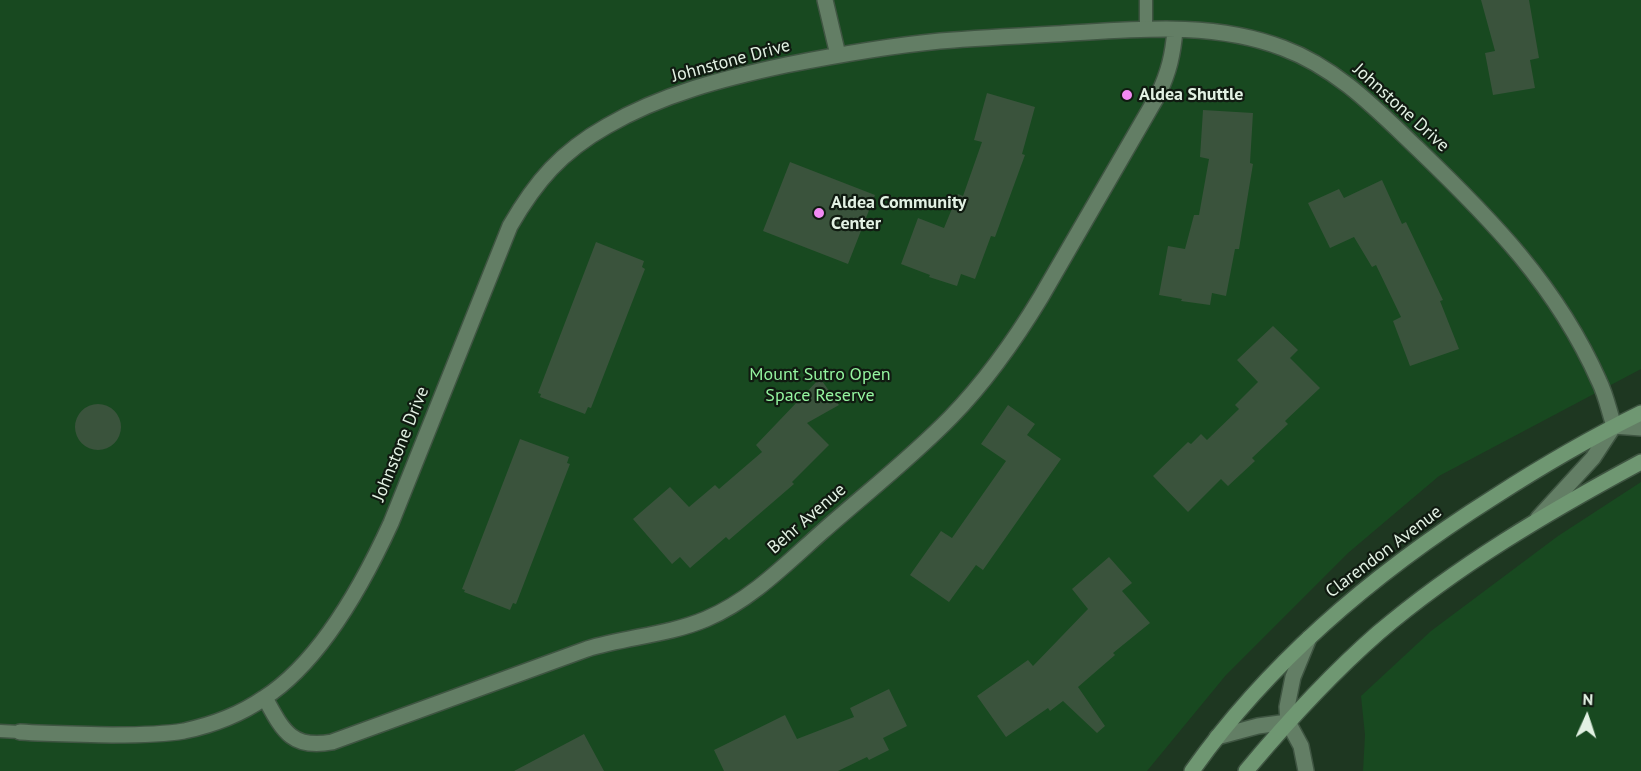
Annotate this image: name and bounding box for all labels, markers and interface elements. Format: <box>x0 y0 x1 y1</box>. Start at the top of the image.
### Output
street label: Johnstone Drive <box>669 35 793 87</box>
street label: Johnstone Drive <box>1349 59 1453 157</box>
place label: Aldea Shuttle <box>1139 84 1243 106</box>
marker: Aldea Shuttle <box>1120 88 1134 102</box>
place label: Aldea Community Center <box>831 192 966 234</box>
marker: Aldea Community Center <box>812 206 826 220</box>
park label: Mount Sutro Open Space Reserve <box>749 364 891 406</box>
street label: Johnstone Drive <box>368 383 434 505</box>
street label: Behr Avenue <box>763 479 851 559</box>
street label: Clarendon Avenue <box>1322 501 1446 603</box>
north arrow <box>1557 687 1617 747</box>
text: N <box>1582 689 1594 709</box>

